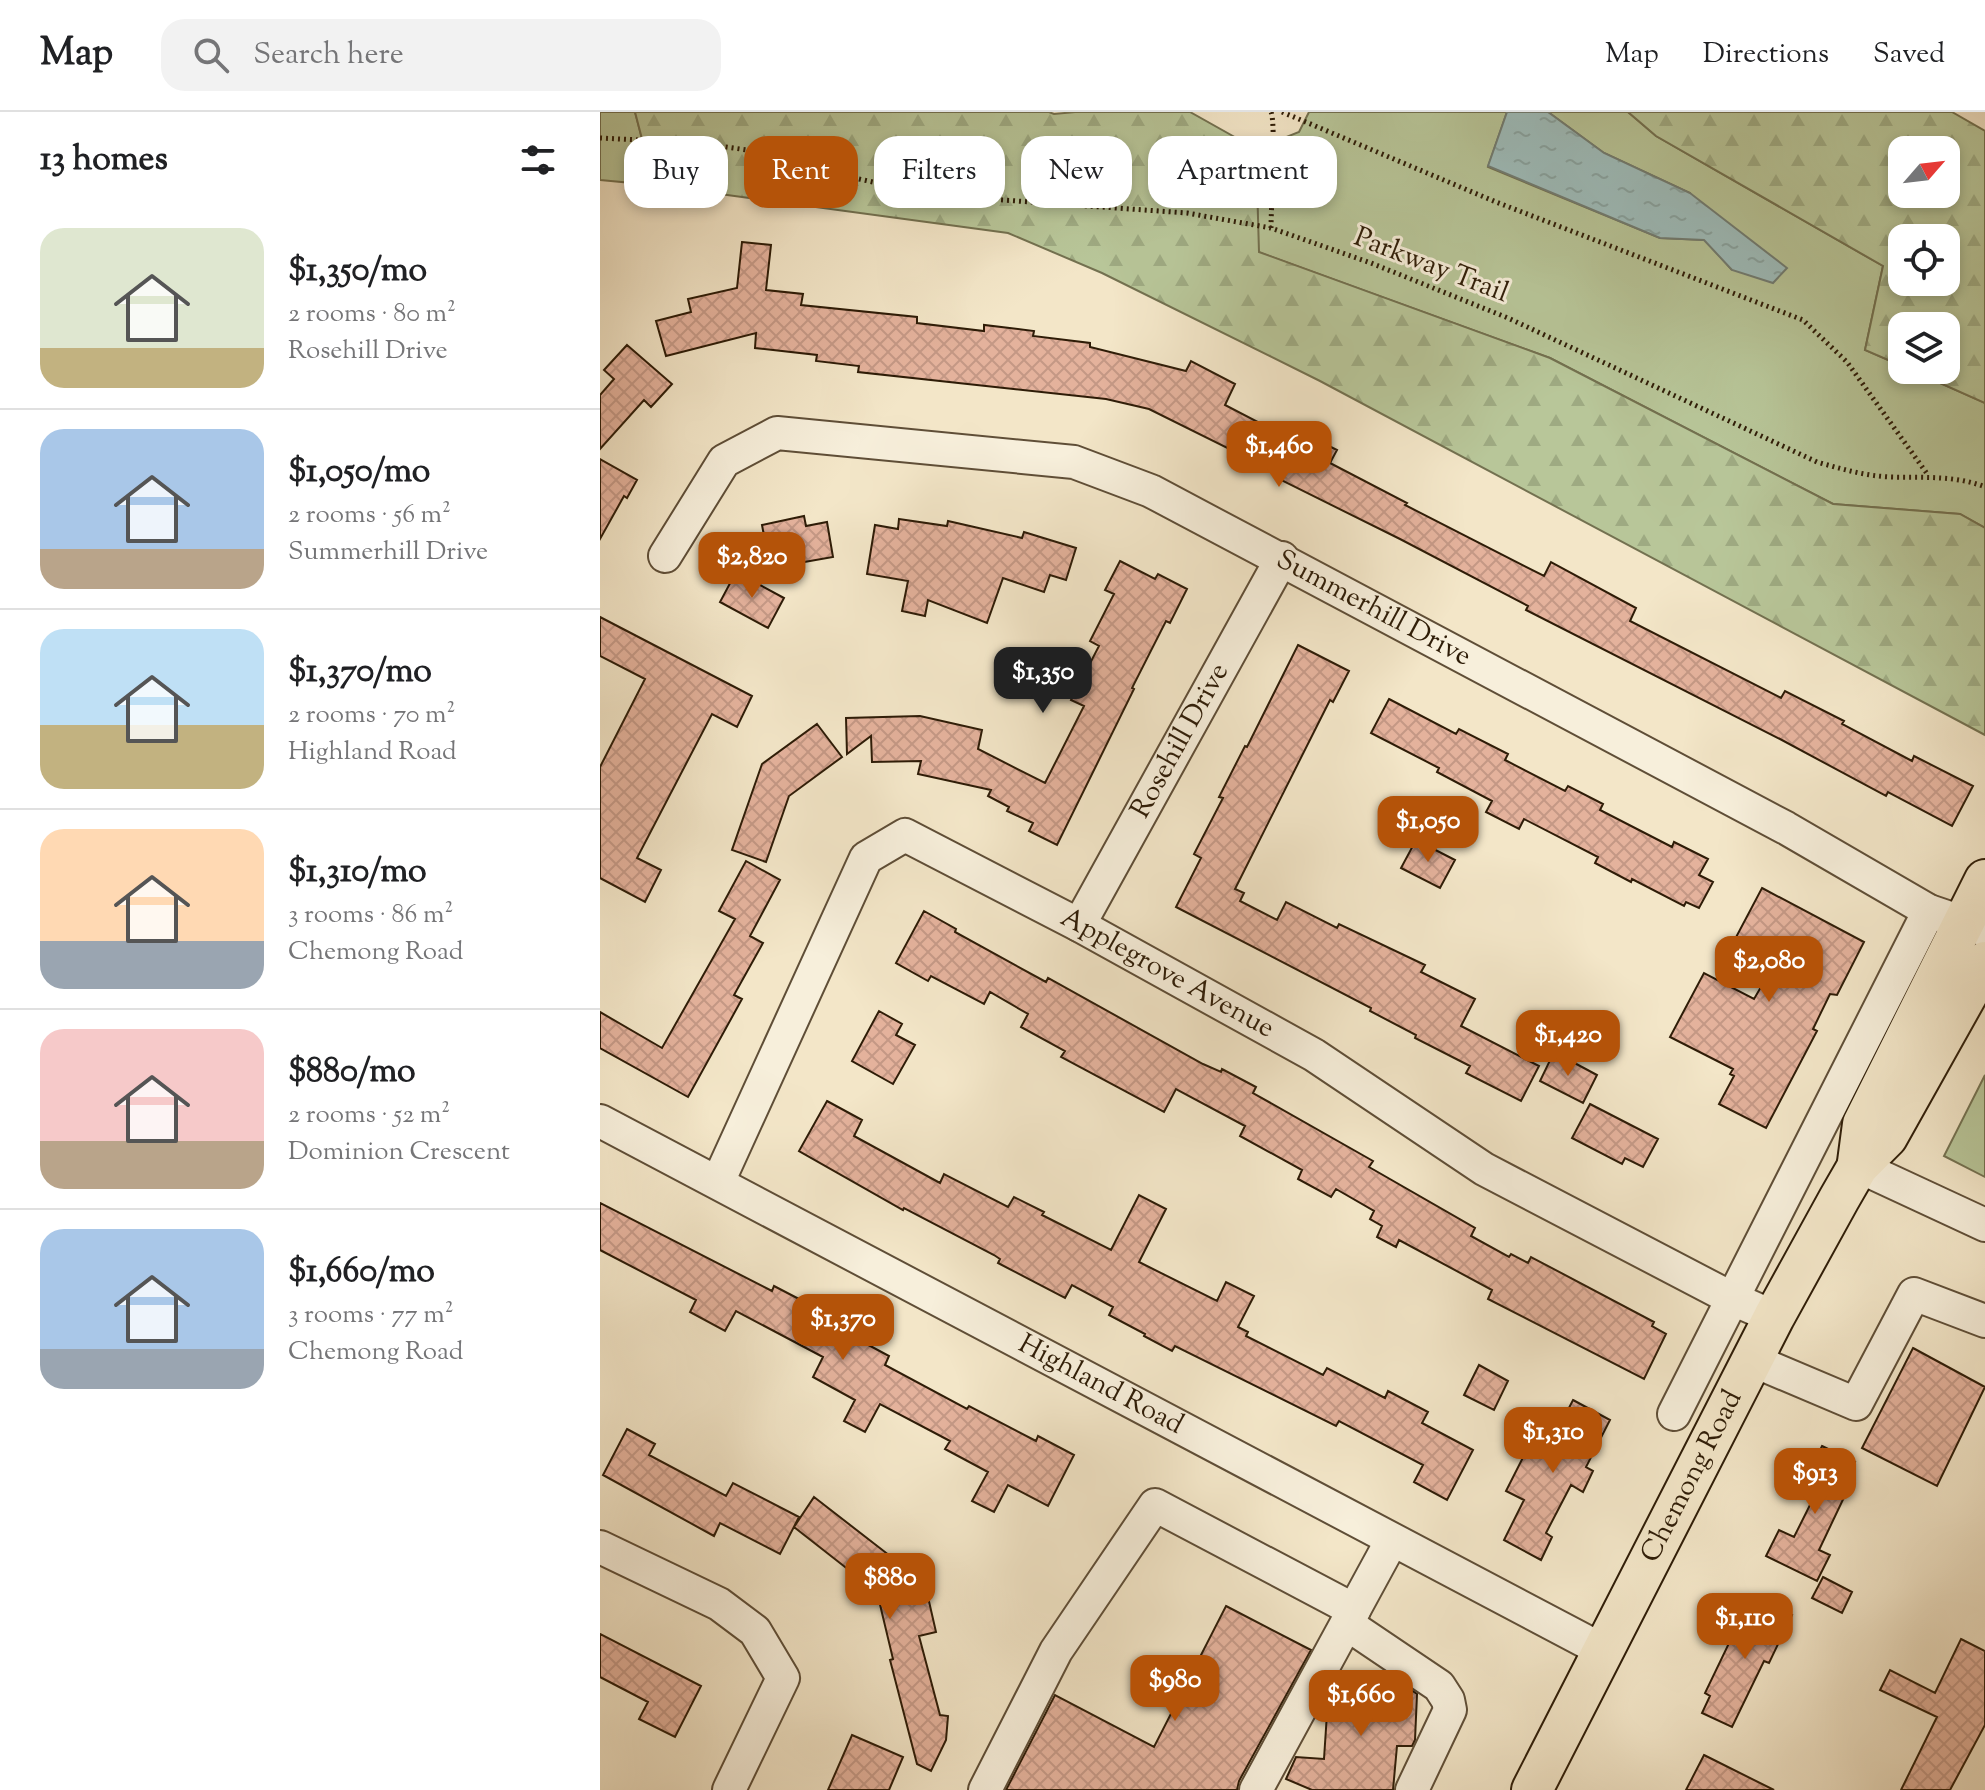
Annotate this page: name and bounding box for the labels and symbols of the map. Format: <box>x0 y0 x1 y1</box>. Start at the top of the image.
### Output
north arrow <box>1888 136 1960 208</box>
street label: Parkway Trail <box>1348 218 1514 314</box>
pin: $1,460 <box>1214 421 1344 489</box>
pin: $2,820 <box>687 532 817 600</box>
street label: Summerhill Drive <box>1269 541 1478 677</box>
pin: $1,350 <box>978 647 1108 715</box>
street label: Rosehill Drive <box>1122 656 1240 826</box>
pin: $1,050 <box>1363 796 1493 864</box>
street label: Applegrove Avenue <box>1053 899 1281 1049</box>
pin: $2,080 <box>1704 936 1834 1004</box>
pin: $1,420 <box>1503 1010 1633 1078</box>
pin: $1,370 <box>778 1294 908 1362</box>
street label: Highland Road <box>1011 1325 1190 1445</box>
street label: Chemong Road <box>1631 1383 1753 1570</box>
pin: $1,310 <box>1488 1407 1618 1475</box>
pin: $913 <box>1768 1448 1862 1516</box>
pin: $880 <box>843 1553 937 1621</box>
pin: $1,110 <box>1680 1593 1810 1661</box>
pin: $980 <box>1128 1655 1222 1723</box>
pin: $1,660 <box>1296 1670 1426 1738</box>

